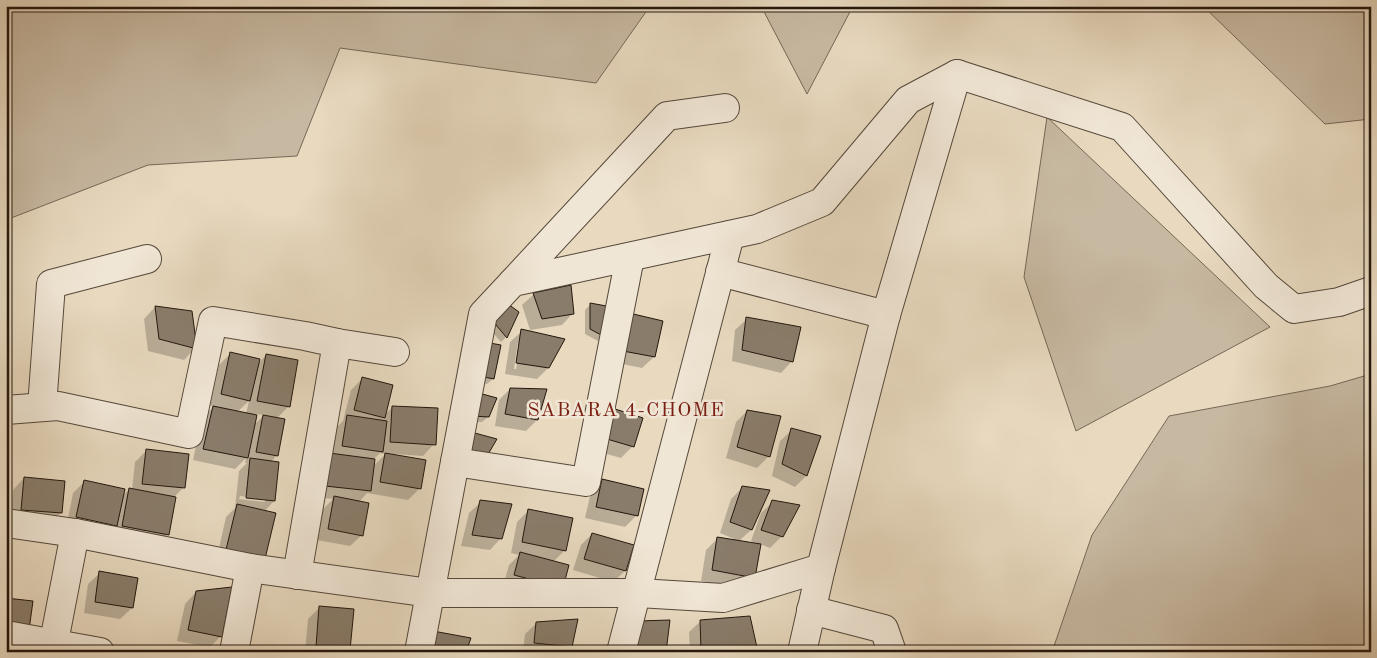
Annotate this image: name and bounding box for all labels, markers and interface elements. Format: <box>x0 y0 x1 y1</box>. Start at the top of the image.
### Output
district label: SABARA 4-CHOME <box>527 401 725 421</box>

